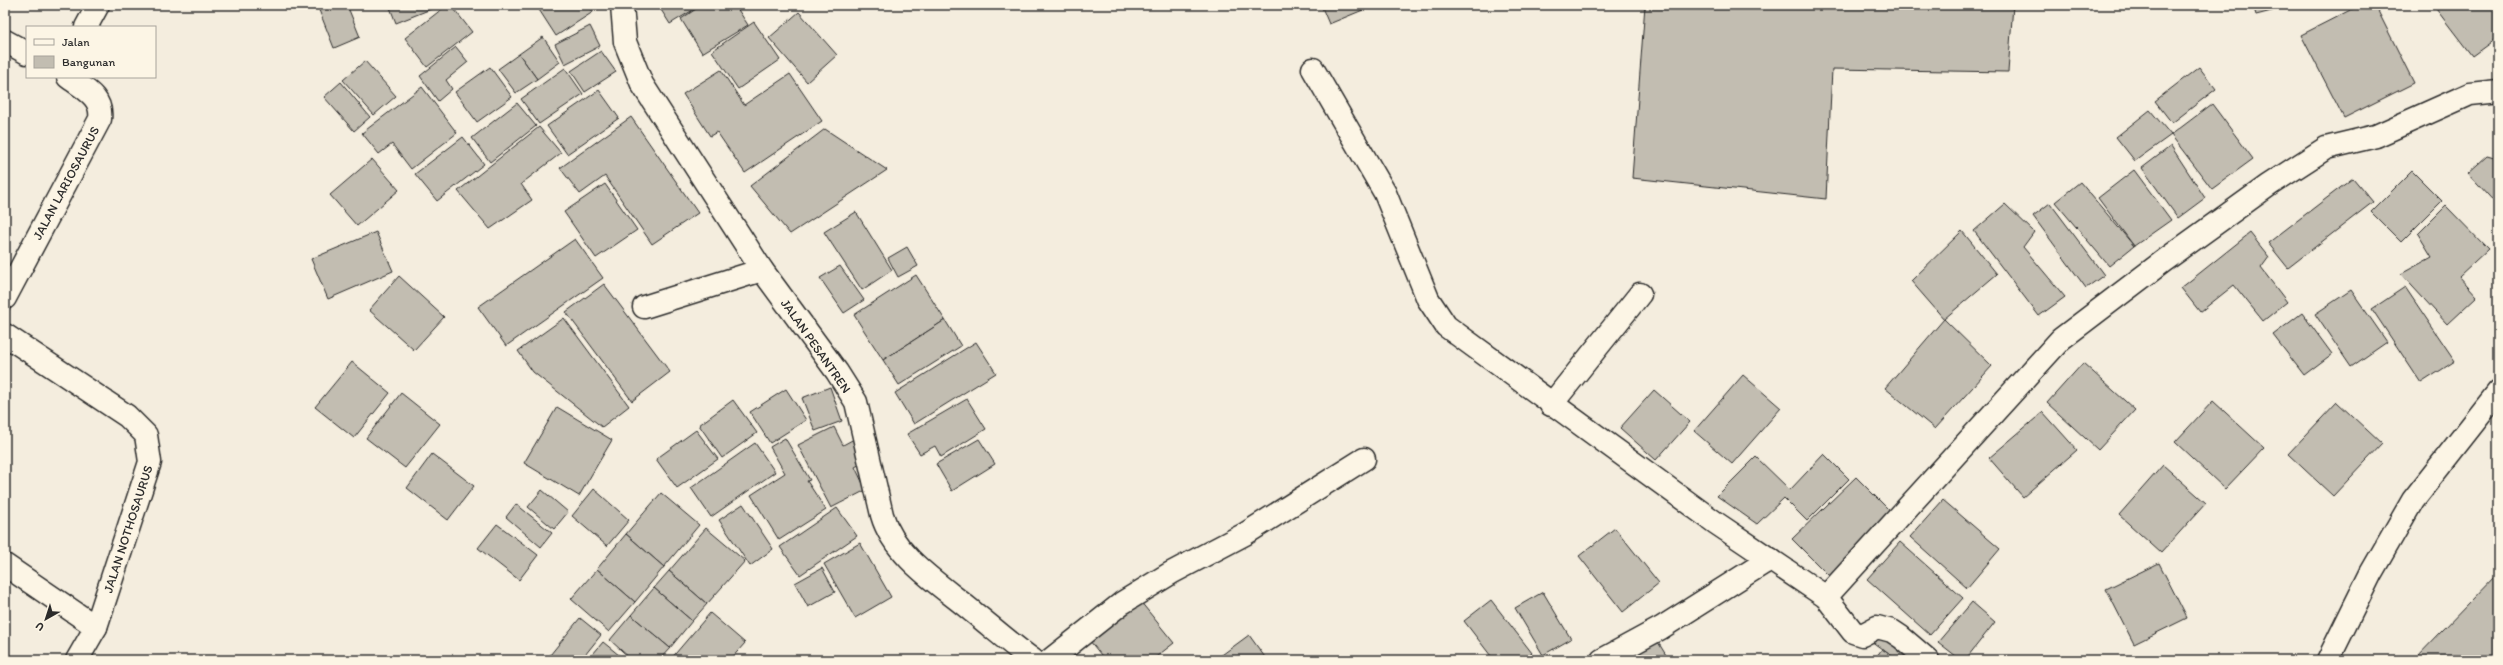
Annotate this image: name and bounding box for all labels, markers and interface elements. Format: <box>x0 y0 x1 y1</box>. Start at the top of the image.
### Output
legend <box>26 26 156 78</box>
text: Jalan <box>62 35 90 49</box>
text: Bangunan <box>62 55 115 69</box>
street label: JALAN LARIOSAURUS <box>30 124 102 242</box>
street label: JALAN PESANTREN <box>778 296 854 396</box>
street label: JALAN NOTHOSAURUS <box>100 463 156 595</box>
north arrow <box>26 599 66 639</box>
text: U <box>33 619 47 634</box>

